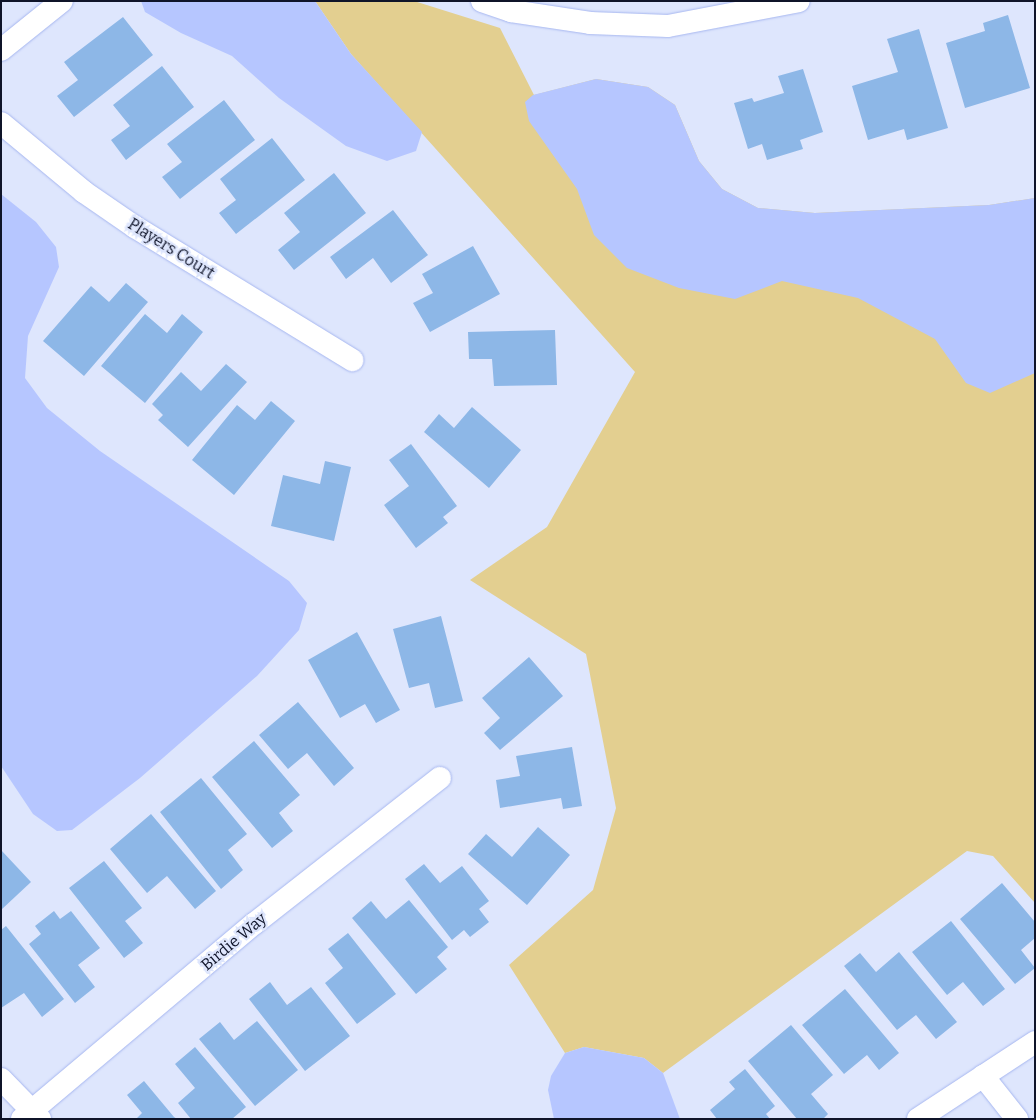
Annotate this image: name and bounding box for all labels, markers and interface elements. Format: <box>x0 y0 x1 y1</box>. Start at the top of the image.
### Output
street label: Players Court <box>124 215 218 283</box>
street label: Birdie Way <box>197 909 271 975</box>

